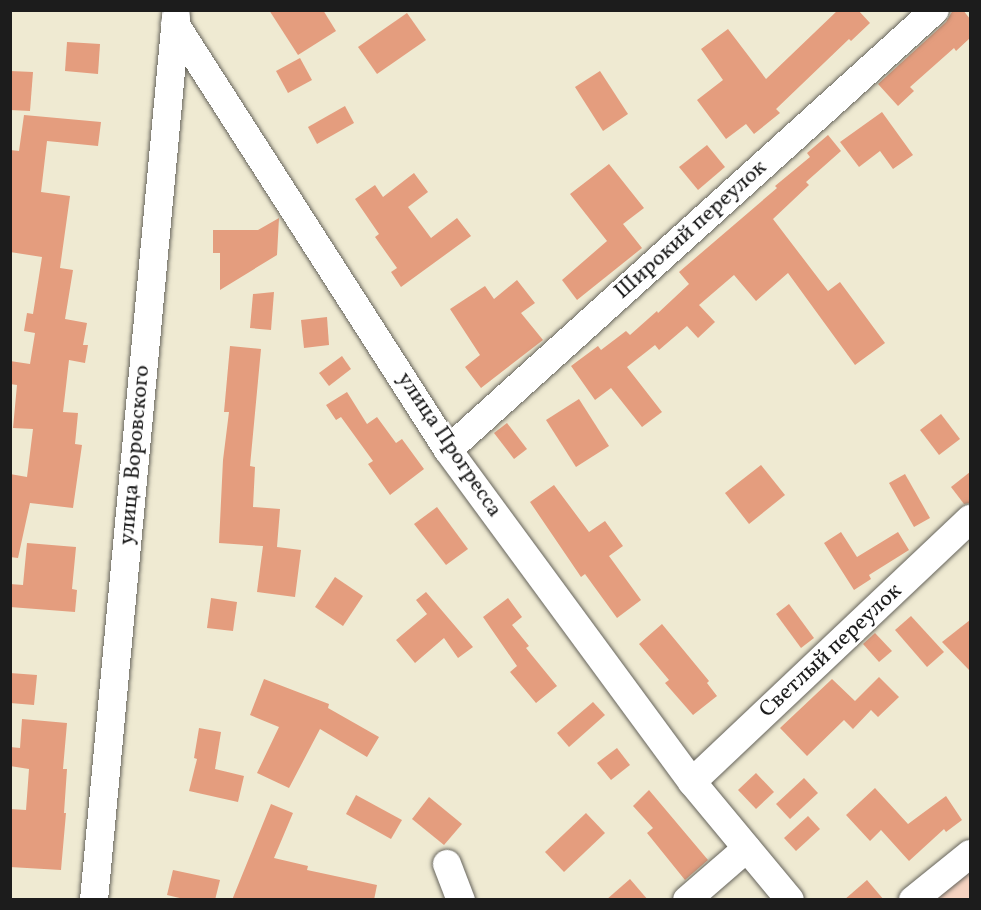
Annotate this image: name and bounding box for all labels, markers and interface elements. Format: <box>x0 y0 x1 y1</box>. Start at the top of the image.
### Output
street label: Широкий переулок <box>609 155 773 305</box>
street label: улица Воровского <box>114 364 156 546</box>
street label: улица Прогресса <box>391 367 507 523</box>
street label: Светлый переулок <box>754 578 908 724</box>

